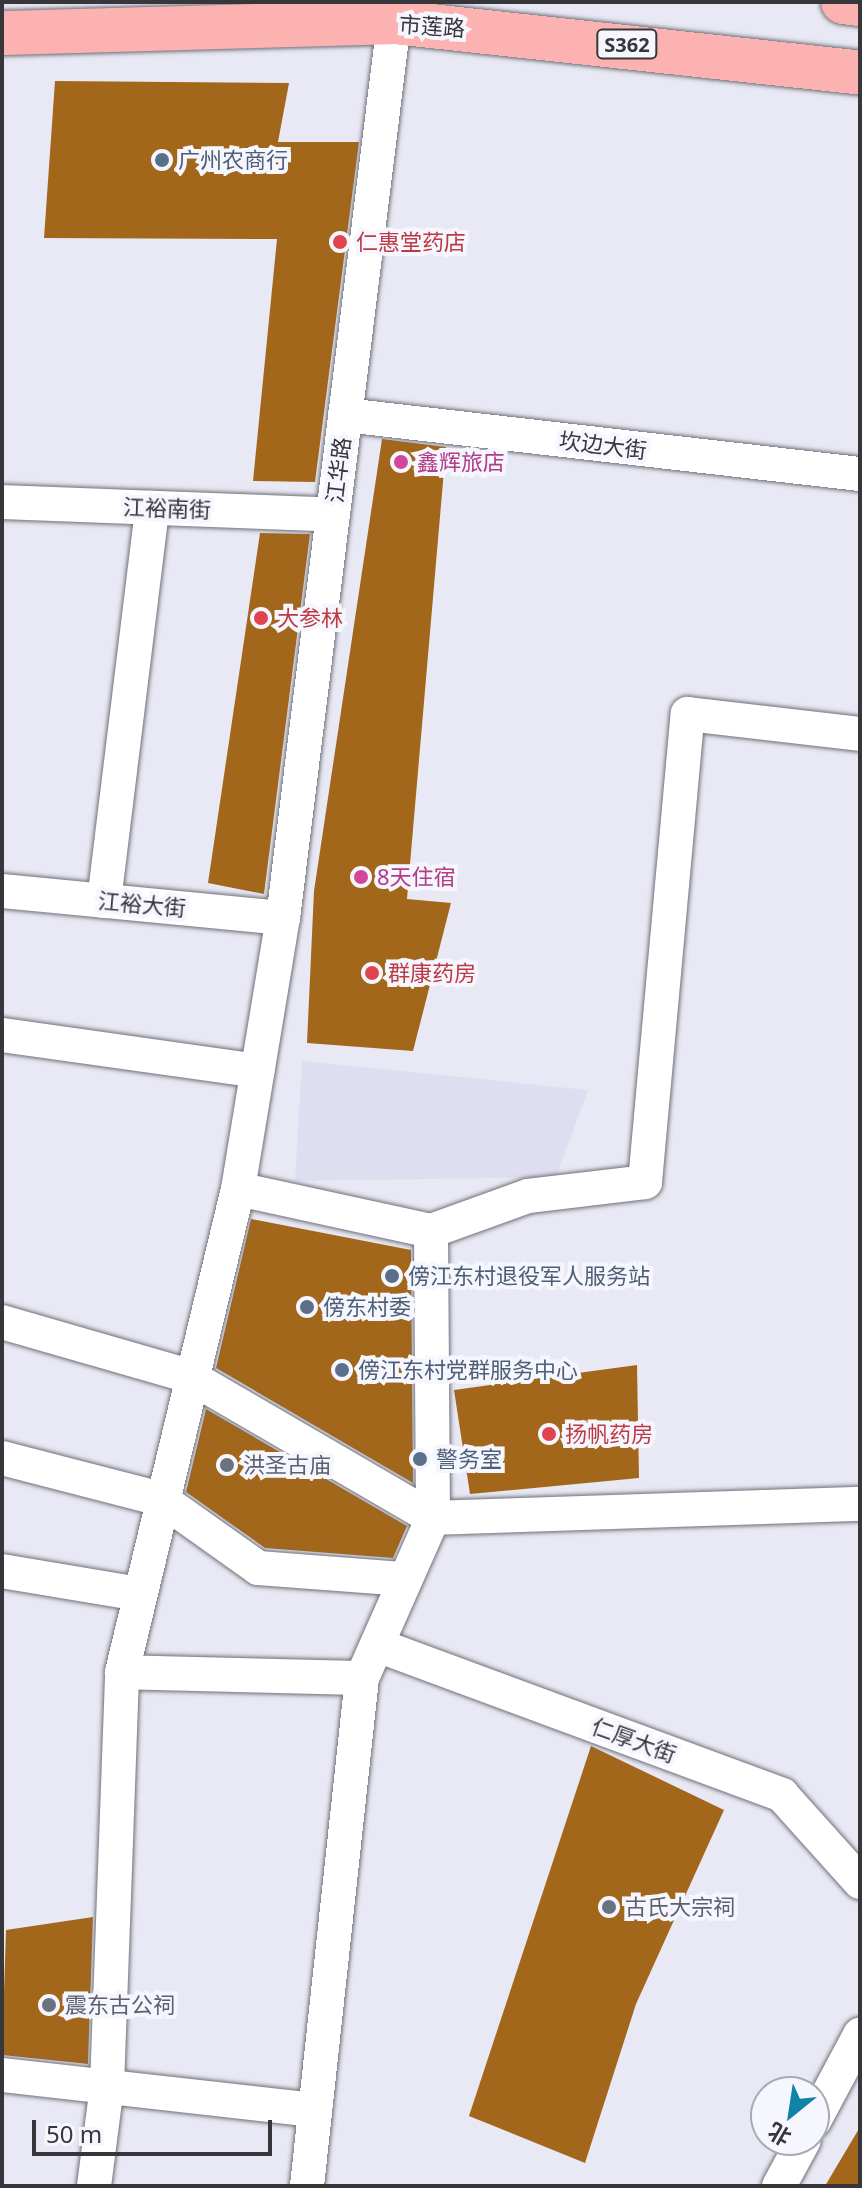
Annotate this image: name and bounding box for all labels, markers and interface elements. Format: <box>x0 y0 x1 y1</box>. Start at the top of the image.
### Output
street label: 市莲路 <box>398 11 466 41</box>
road number: S362 <box>595 28 659 60</box>
place label: 广州农商行 <box>178 147 288 173</box>
marker: 广州农商行 <box>153 151 171 169</box>
place label: 仁惠堂药店 <box>356 229 466 255</box>
marker: 仁惠堂药店 <box>331 233 349 251</box>
street label: 坎边大街 <box>558 427 648 463</box>
street label: 江华路 <box>321 436 355 504</box>
place label: 鑫辉旅店 <box>417 449 505 475</box>
marker: 鑫辉旅店 <box>392 453 410 471</box>
street label: 江裕南街 <box>123 493 211 523</box>
place label: 大参林 <box>277 605 343 631</box>
marker: 大参林 <box>252 609 270 627</box>
place label: 8天住宿 <box>377 864 456 890</box>
marker: 8天住宿 <box>352 868 370 886</box>
street label: 江裕大街 <box>97 887 187 921</box>
place label: 群康药房 <box>388 960 476 986</box>
marker: 群康药房 <box>363 964 381 982</box>
place label: 傍江东村退役军人服务站 <box>408 1263 650 1289</box>
marker: 傍江东村退役军人服务站 <box>383 1267 401 1285</box>
place label: 傍东村委 <box>323 1294 411 1320</box>
marker: 傍东村委 <box>298 1298 316 1316</box>
place label: 傍江东村党群服务中心 <box>358 1357 578 1383</box>
marker: 傍江东村党群服务中心 <box>333 1361 351 1379</box>
place label: 扬帆药房 <box>565 1421 653 1447</box>
marker: 扬帆药房 <box>540 1425 558 1443</box>
place label: 警务室 <box>436 1446 502 1472</box>
marker: 警务室 <box>411 1450 429 1468</box>
place label: 洪圣古庙 <box>243 1452 331 1478</box>
marker: 洪圣古庙 <box>218 1456 236 1474</box>
street label: 仁厚大街 <box>588 1713 680 1767</box>
place label: 古氏大宗祠 <box>625 1894 735 1920</box>
marker: 古氏大宗祠 <box>600 1898 618 1916</box>
place label: 震东古公祠 <box>65 1992 175 2018</box>
marker: 震东古公祠 <box>40 1996 58 2014</box>
north arrow <box>750 2076 830 2156</box>
scale bar <box>36 2104 276 2154</box>
text: 50 m <box>46 2117 102 2150</box>
text: 北 <box>762 2117 796 2154</box>

